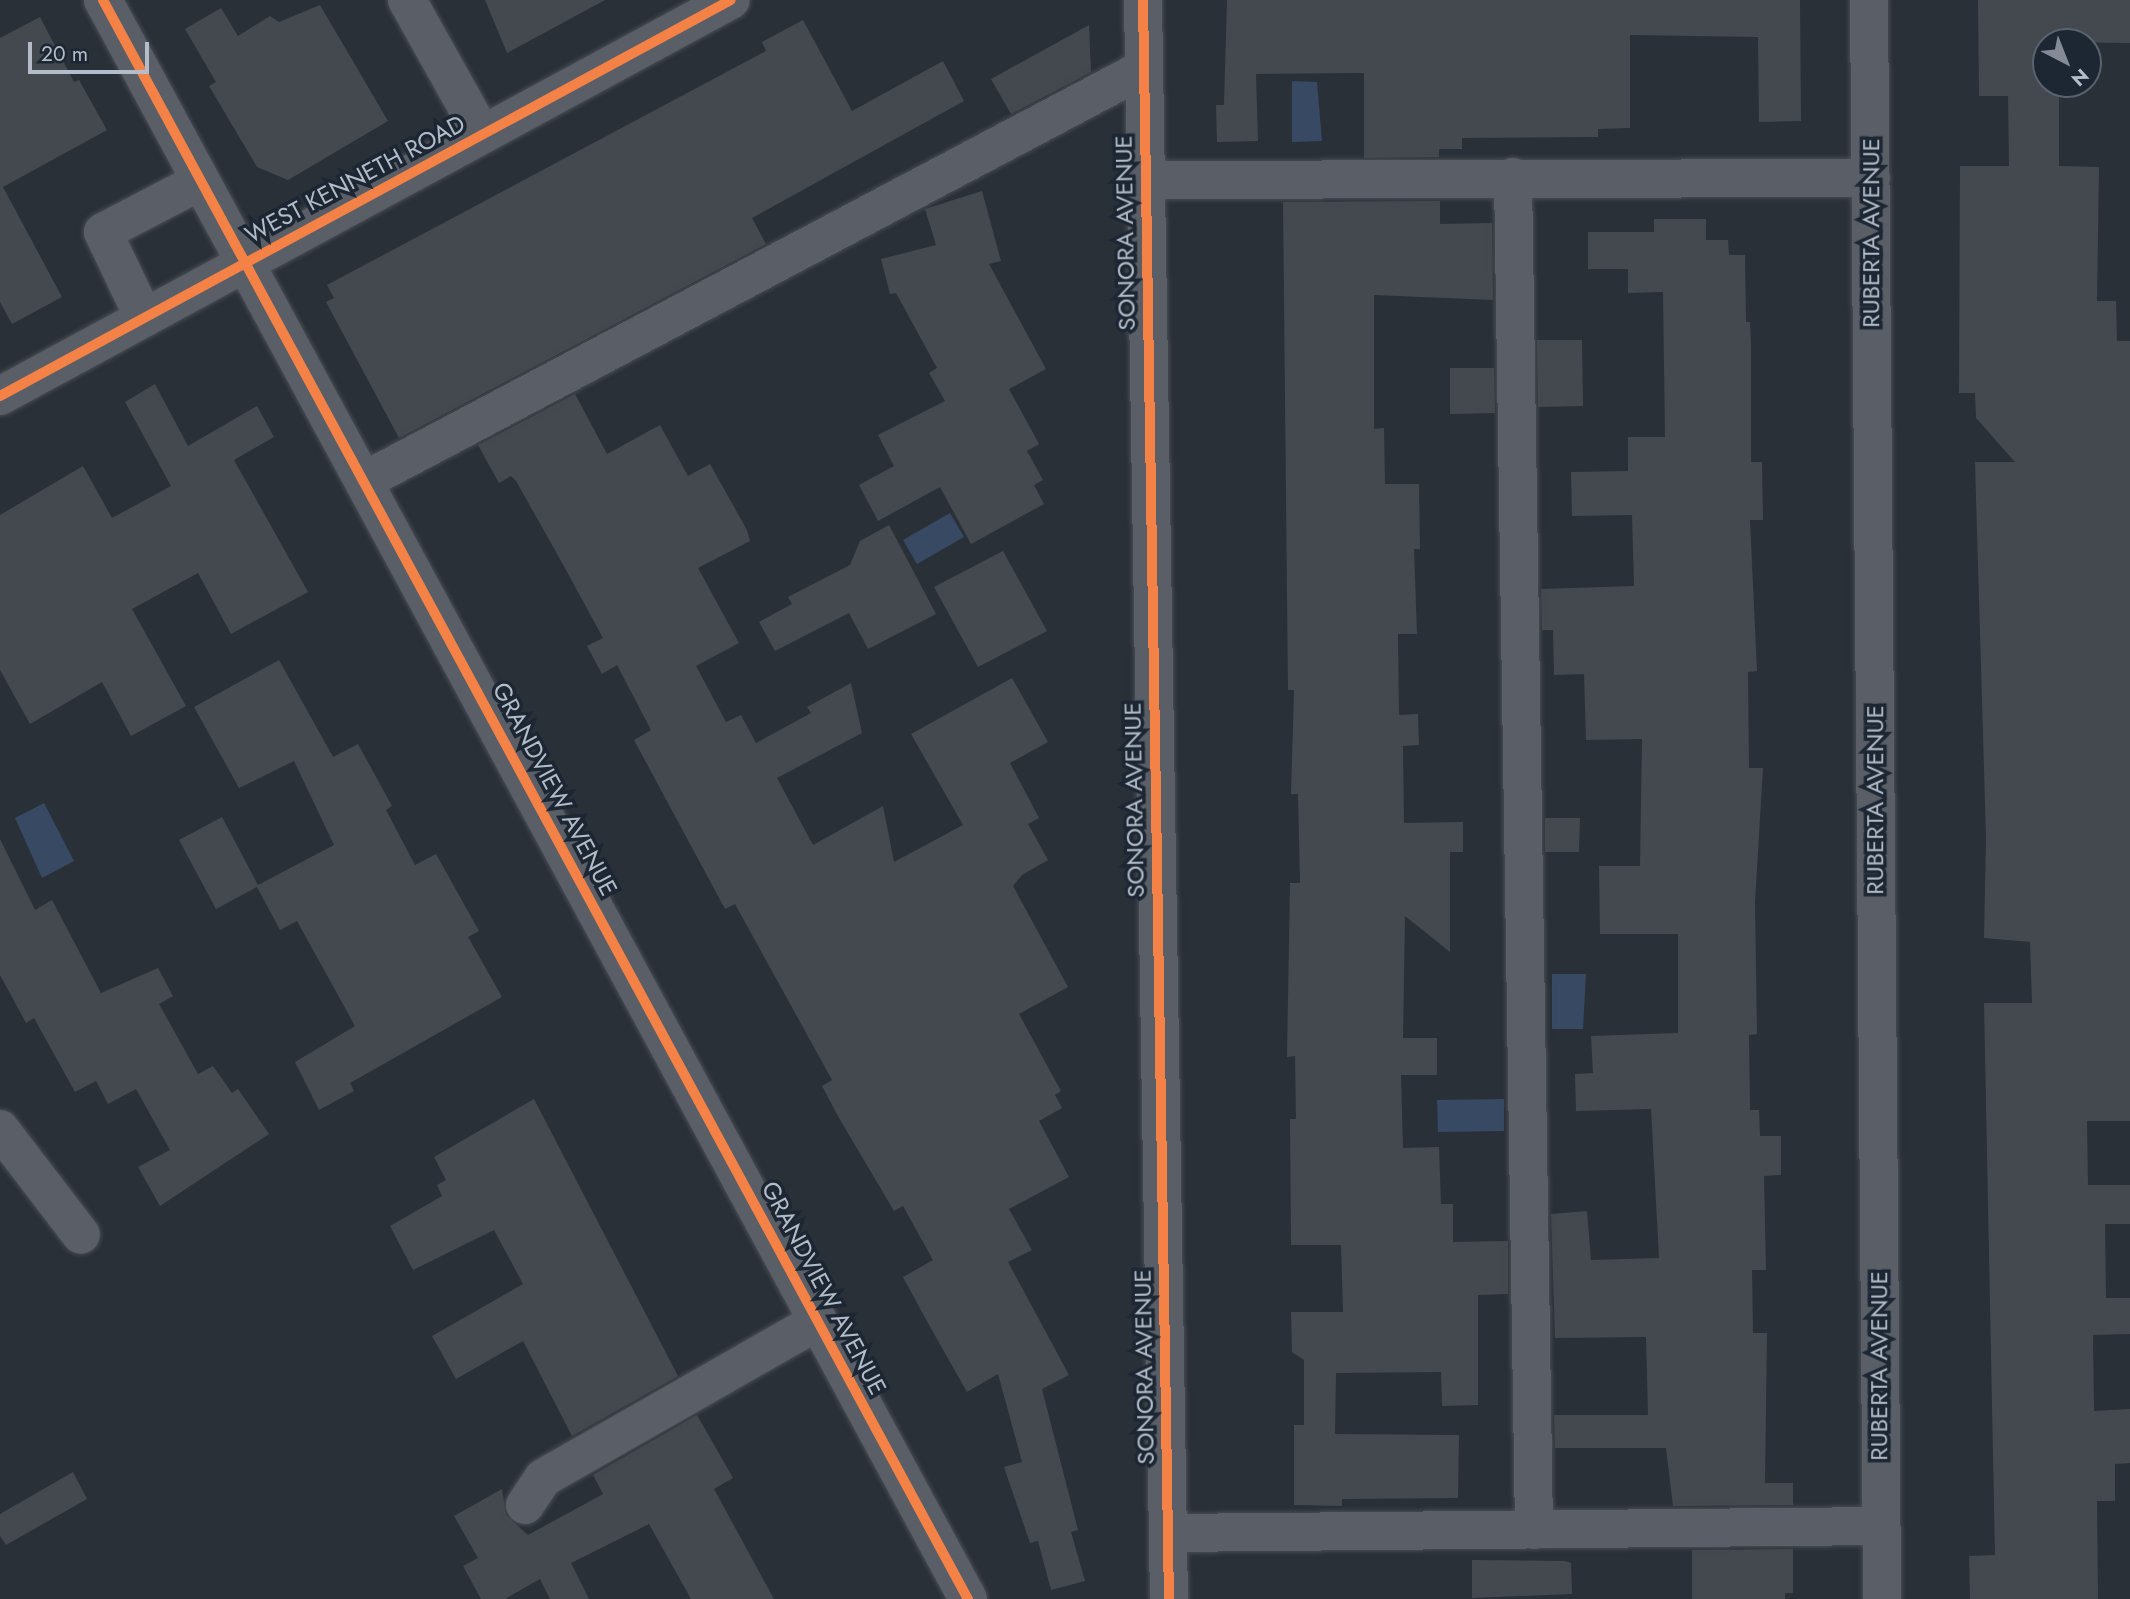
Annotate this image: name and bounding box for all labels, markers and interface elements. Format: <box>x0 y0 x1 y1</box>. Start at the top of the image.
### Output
scale bar <box>32 28 152 72</box>
north arrow <box>2032 28 2102 98</box>
text: 20 m <box>41 39 88 69</box>
text: N <box>2065 62 2095 93</box>
street label: WEST KENNETH ROAD <box>240 109 470 249</box>
street label: SONORA AVENUE <box>1109 135 1141 331</box>
street label: RUBERTA AVENUE <box>1857 138 1885 328</box>
street label: GRANDVIEW AVENUE <box>487 677 623 901</box>
street label: SONORA AVENUE <box>1118 702 1150 898</box>
street label: RUBERTA AVENUE <box>1861 705 1889 895</box>
street label: GRANDVIEW AVENUE <box>756 1176 892 1400</box>
street label: SONORA AVENUE <box>1128 1269 1160 1465</box>
street label: RUBERTA AVENUE <box>1865 1271 1893 1461</box>

